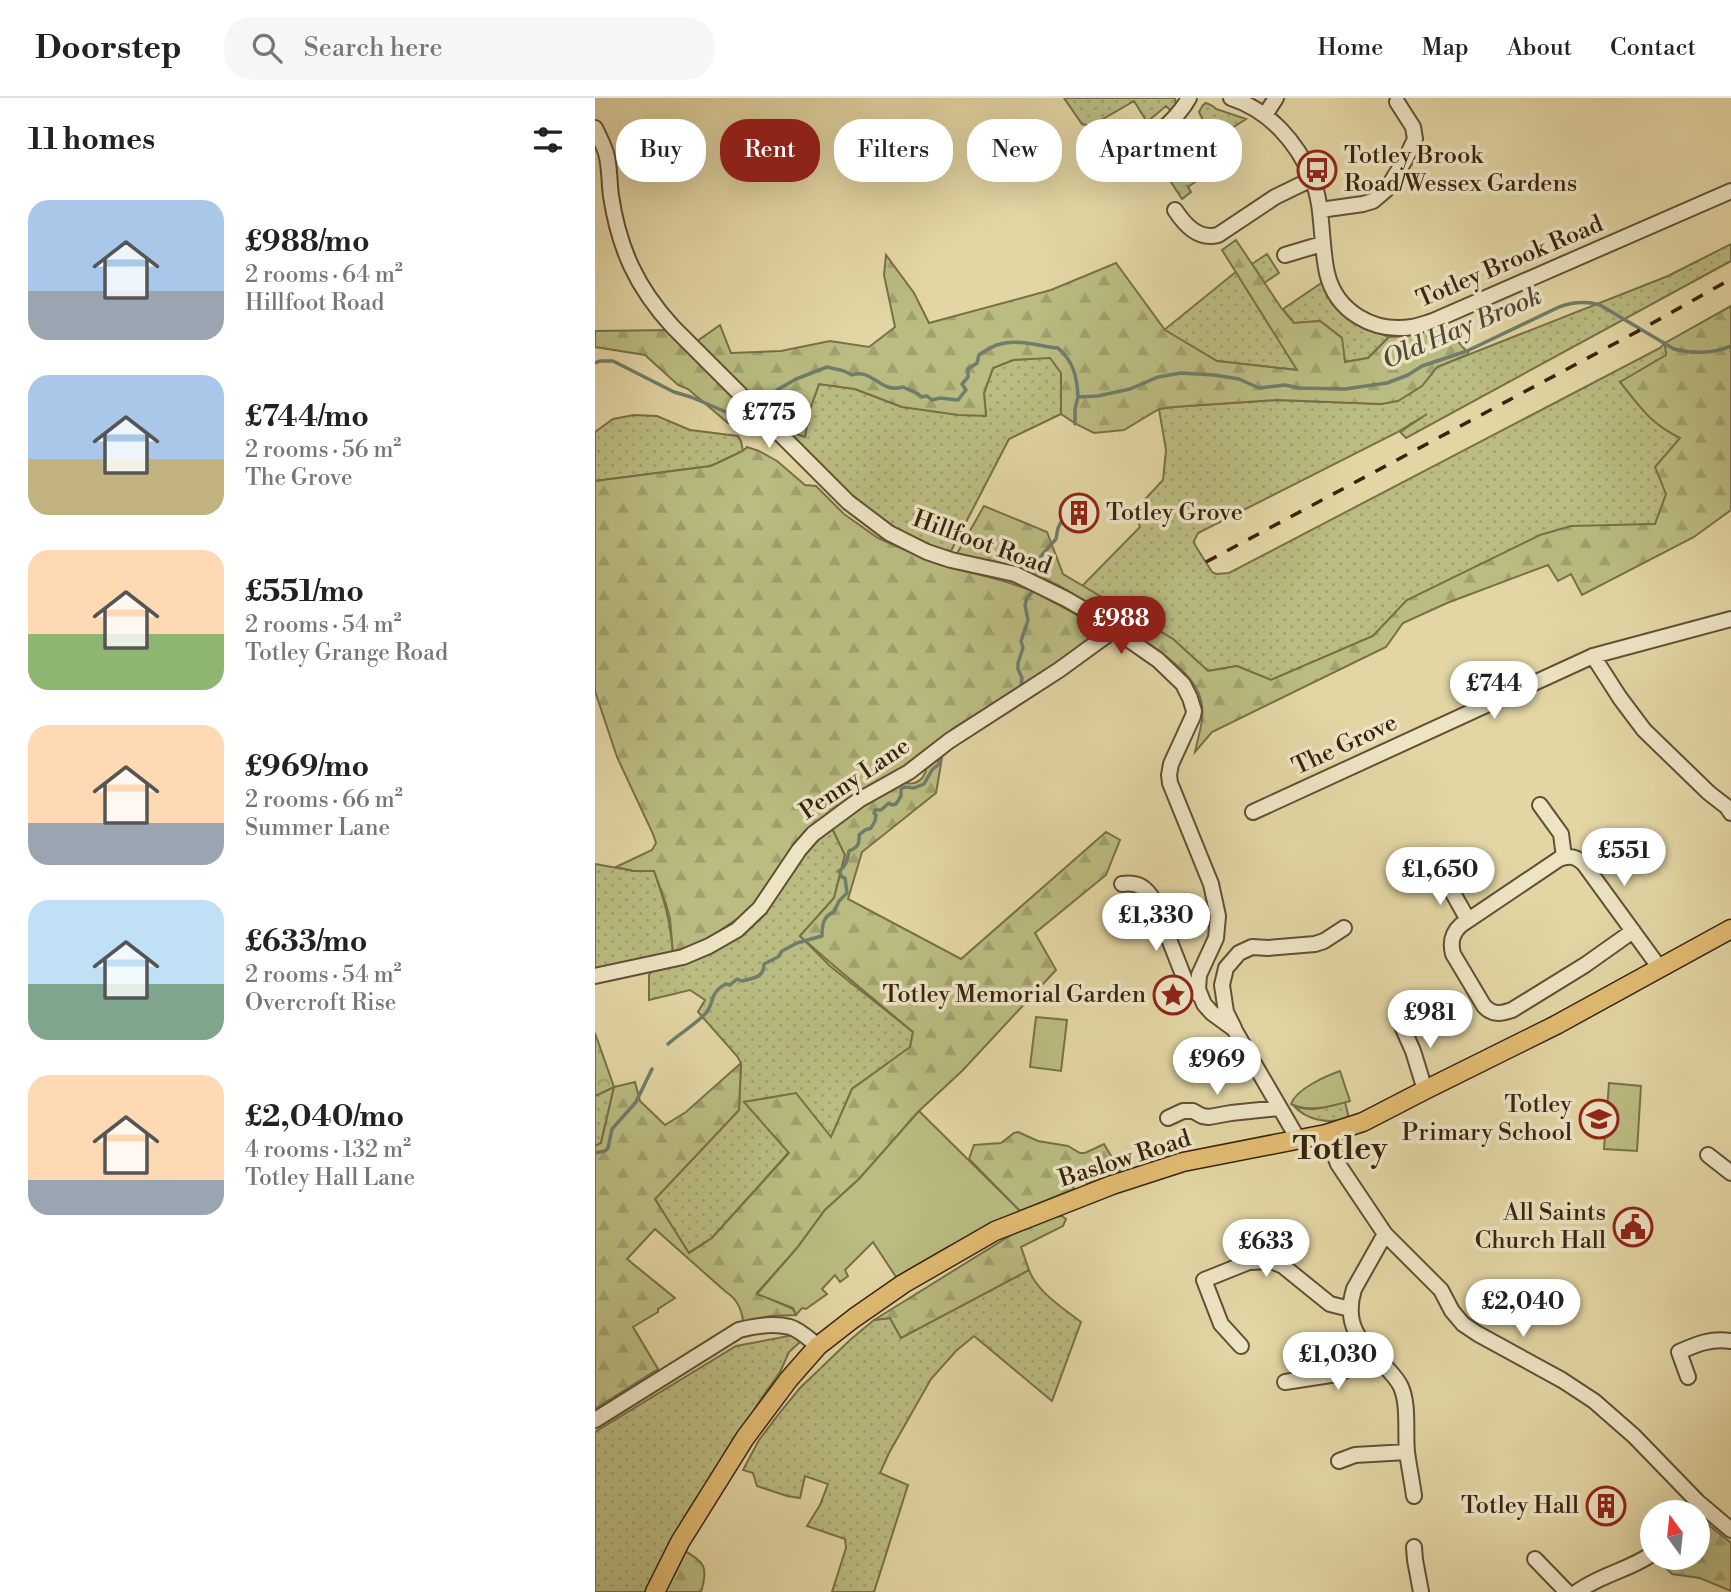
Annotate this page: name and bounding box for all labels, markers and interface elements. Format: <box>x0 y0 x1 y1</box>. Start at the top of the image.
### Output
search box <box>224 17 714 80</box>
text: Doorstep <box>35 28 182 69</box>
icon: search <box>248 29 286 67</box>
text: Search here <box>304 32 443 64</box>
text: Home <box>1318 33 1383 63</box>
text: Map <box>1421 33 1469 63</box>
text: About <box>1507 33 1572 63</box>
text: Contact <box>1610 33 1696 63</box>
chip: Buy <box>616 119 706 182</box>
chip: Rent <box>720 119 820 182</box>
chip: Filters <box>834 119 953 182</box>
chip: New <box>967 119 1062 182</box>
chip: Apartment <box>1076 119 1242 182</box>
text: 11 homes <box>28 121 155 159</box>
icon: filters <box>529 121 567 159</box>
place label: Totley Brook Road/Wessex Gardens <box>1344 141 1577 199</box>
bus stop icon: Totley Brook Road/Wessex Gardens <box>1296 149 1338 191</box>
street label: Totley Brook Road <box>1412 209 1608 315</box>
text: £988/mo <box>245 223 370 261</box>
icon: home <box>84 228 168 312</box>
text: 2 rooms · 64 m² <box>245 261 403 289</box>
water label: Old Hay Brook <box>1377 280 1547 376</box>
text: Hillfoot Road <box>245 289 384 317</box>
pin: £775 <box>728 390 810 450</box>
text: £744/mo <box>245 398 369 436</box>
text: £775 <box>742 399 796 427</box>
icon: home <box>84 403 168 487</box>
text: 2 rooms · 56 m² <box>245 436 401 464</box>
text: The Grove <box>245 464 353 492</box>
building icon: Totley Grove <box>1058 492 1100 534</box>
place label: Totley Grove <box>1106 498 1243 528</box>
street label: Hillfoot Road <box>909 504 1056 582</box>
text: £551/mo <box>245 573 364 611</box>
icon: home <box>84 578 168 662</box>
pin: £988 <box>1080 596 1162 656</box>
text: £988 <box>1093 605 1149 633</box>
text: 2 rooms · 54 m² <box>245 611 402 639</box>
text: Totley Grange Road <box>245 639 448 667</box>
pin: £744 <box>1453 662 1535 721</box>
text: £744 <box>1466 670 1522 698</box>
street label: The Grove <box>1288 708 1402 782</box>
street label: Penny Lane <box>794 731 916 827</box>
text: £969/mo <box>245 748 369 786</box>
icon: home <box>84 753 168 837</box>
text: 2 rooms · 66 m² <box>245 786 403 814</box>
text: Summer Lane <box>245 814 390 842</box>
pin: £551 <box>1583 828 1665 888</box>
text: £551 <box>1598 837 1650 865</box>
pin: £1,650 <box>1383 848 1497 907</box>
text: £1,650 <box>1402 856 1478 884</box>
pin: £1,330 <box>1099 894 1213 953</box>
text: £1,330 <box>1118 902 1194 930</box>
text: £633/mo <box>245 923 367 961</box>
icon: home <box>84 928 168 1012</box>
text: 2 rooms · 54 m² <box>245 961 402 989</box>
place icon: Totley Memorial Garden <box>1152 974 1194 1016</box>
place label: Totley Memorial Garden <box>883 980 1146 1010</box>
text: Overcroft Rise <box>245 989 396 1017</box>
pin: £981 <box>1389 990 1471 1050</box>
text: £981 <box>1404 999 1456 1027</box>
pin: £969 <box>1176 1038 1258 1097</box>
text: £969 <box>1189 1046 1245 1074</box>
place label: Totley Primary School <box>1402 1090 1572 1148</box>
text: £2,040/mo <box>245 1098 404 1136</box>
school or university icon: Totley Primary School <box>1578 1098 1620 1140</box>
icon: home <box>84 1103 168 1187</box>
street label: Baslow Road <box>1054 1123 1195 1195</box>
district label: Totley <box>1293 1129 1388 1169</box>
text: 4 rooms · 132 m² <box>245 1136 411 1164</box>
text: Totley Hall Lane <box>245 1164 415 1192</box>
place label: All Saints Church Hall <box>1475 1198 1606 1256</box>
public building icon: All Saints Church Hall <box>1612 1206 1654 1248</box>
pin: £633 <box>1225 1220 1307 1279</box>
text: £633 <box>1238 1228 1294 1256</box>
pin: £2,040 <box>1466 1280 1580 1339</box>
text: £2,040 <box>1481 1288 1565 1316</box>
pin: £1,030 <box>1281 1332 1395 1392</box>
text: £1,030 <box>1299 1341 1377 1369</box>
building icon: Totley Hall <box>1585 1485 1627 1527</box>
place label: Totley Hall <box>1461 1491 1579 1521</box>
north arrow <box>1640 1500 1710 1570</box>
map controls <box>1640 1500 1710 1570</box>

